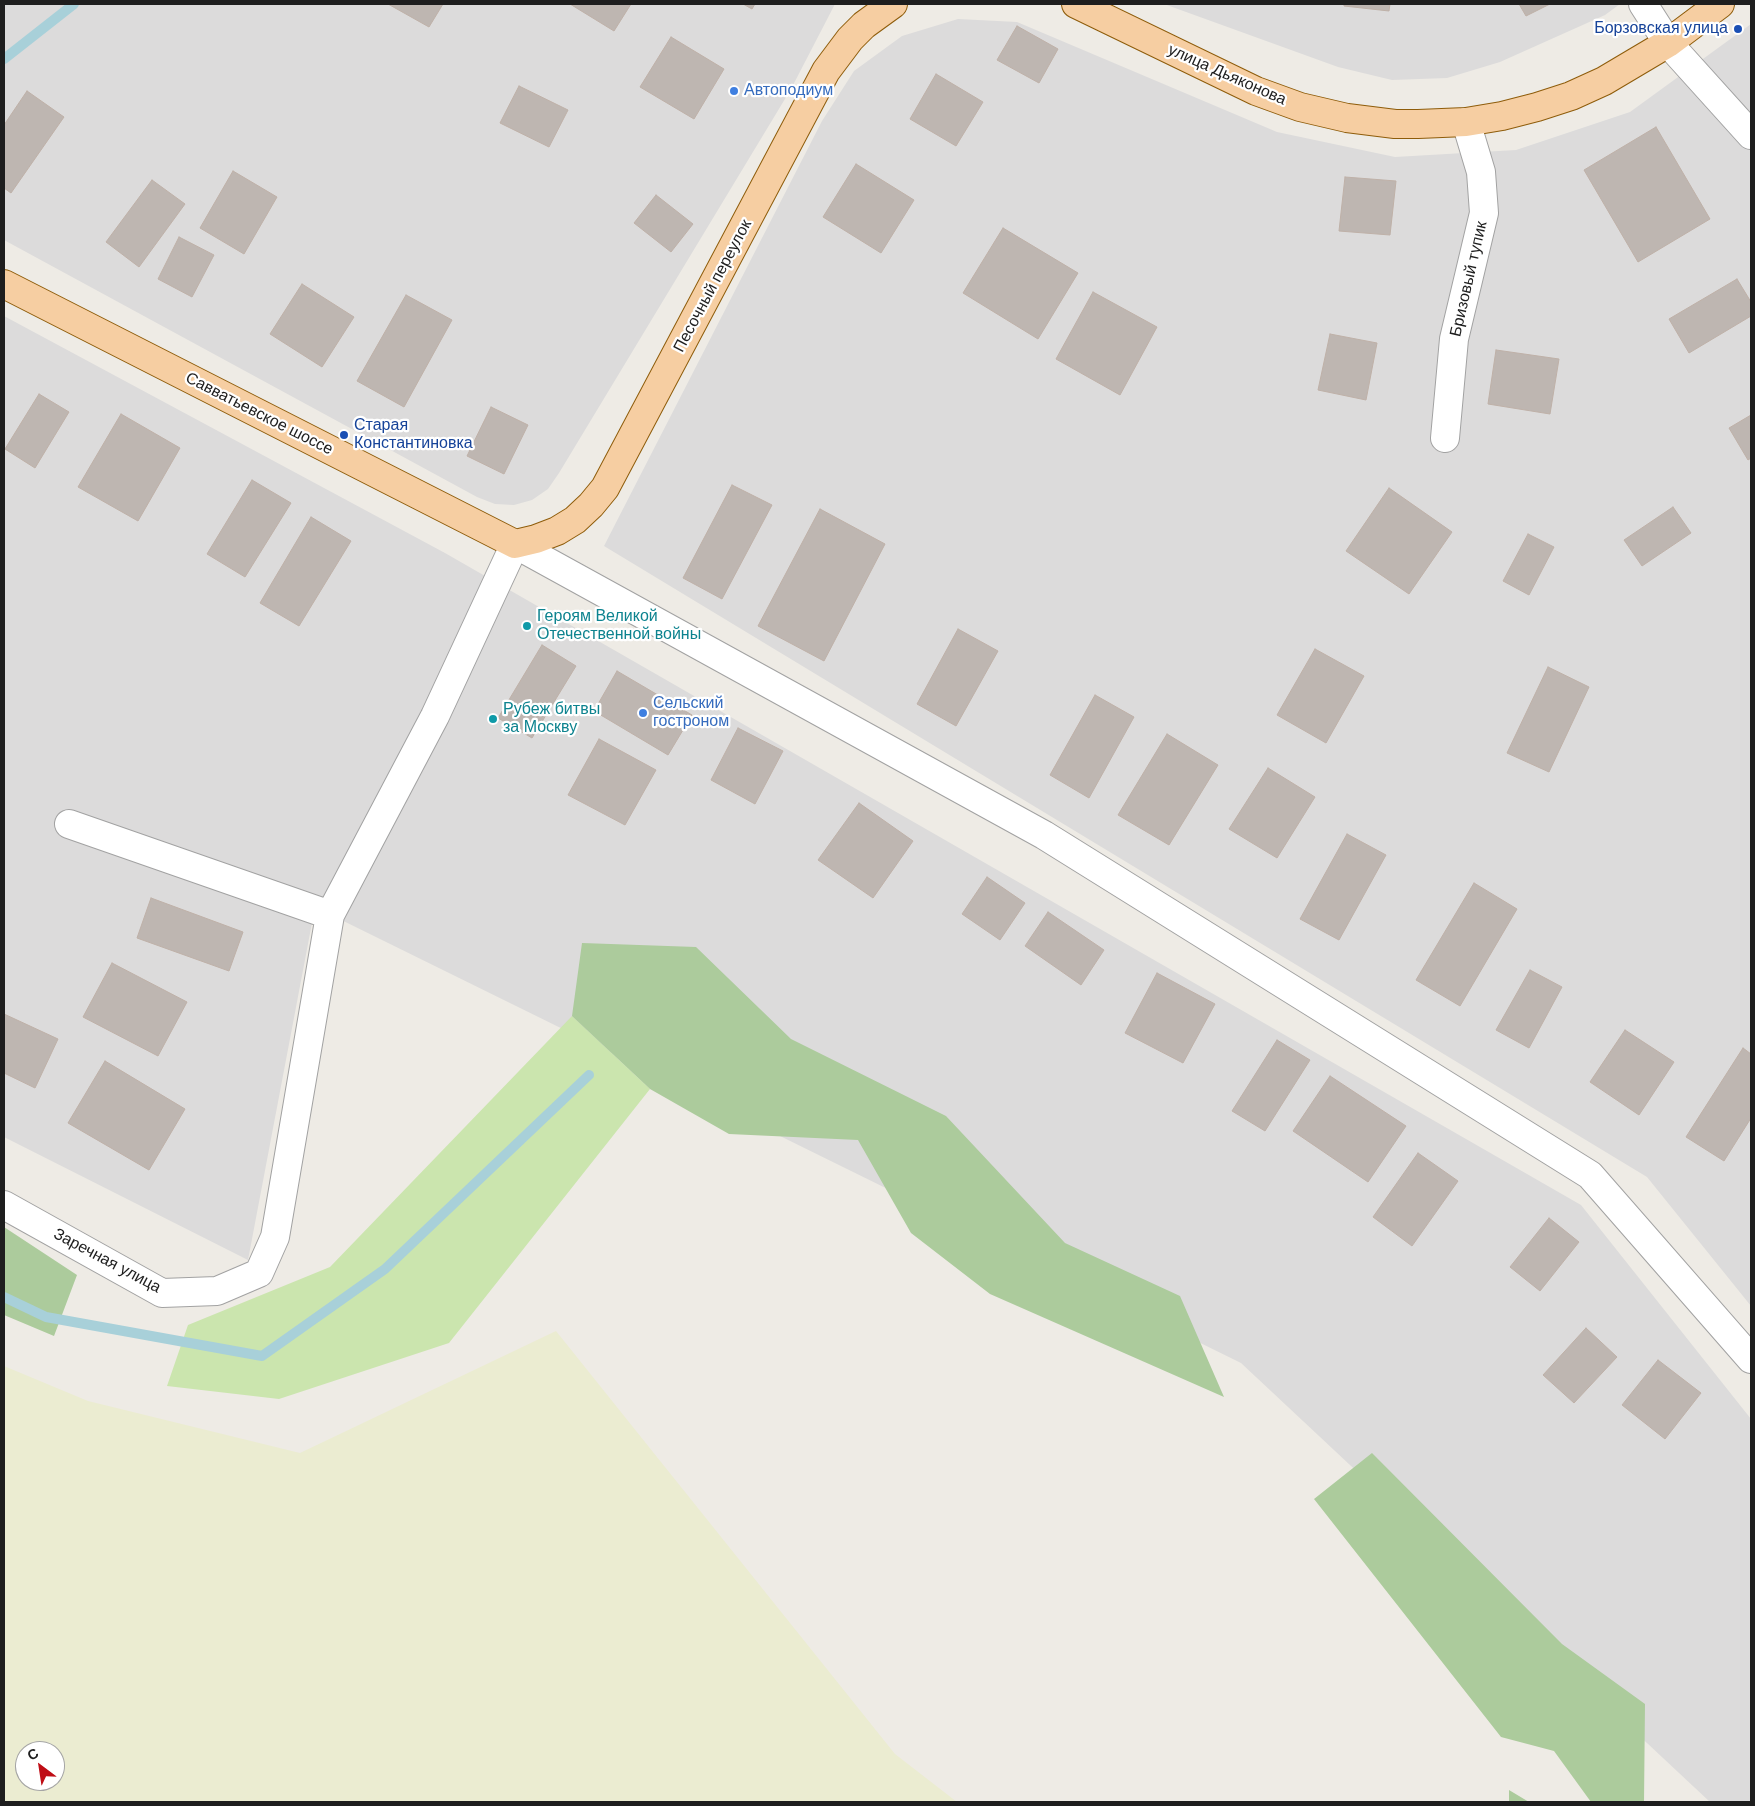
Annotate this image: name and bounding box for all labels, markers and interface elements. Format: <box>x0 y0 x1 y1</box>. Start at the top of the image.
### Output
place label: Борзовская улица <box>1594 19 1728 39</box>
marker: Борзовская улица <box>1732 23 1744 35</box>
street label: улица Дьяконова <box>1165 40 1289 110</box>
place label: Автоподиум <box>744 81 833 101</box>
marker: Автоподиум <box>728 85 740 97</box>
street label: Песочный переулок <box>670 216 756 356</box>
street label: Бризовый тупик <box>1446 219 1492 339</box>
street label: Савватьевское шоссе <box>182 368 336 460</box>
place label: Старая Константиновка <box>354 416 473 454</box>
marker: Старая Константиновка <box>338 429 350 441</box>
place label: Героям Великой Отечественной войны <box>537 607 701 645</box>
marker: Героям Великой Отечественной войны <box>521 620 533 632</box>
place label: Сельский гостроном <box>653 694 729 732</box>
place label: Рубеж битвы за Москву <box>503 700 600 738</box>
marker: Сельский гостроном <box>637 707 649 719</box>
marker: Рубеж битвы за Москву <box>487 713 499 725</box>
street label: Заречная улица <box>50 1225 164 1297</box>
north arrow <box>15 1741 65 1791</box>
text: С <box>24 1745 41 1763</box>

